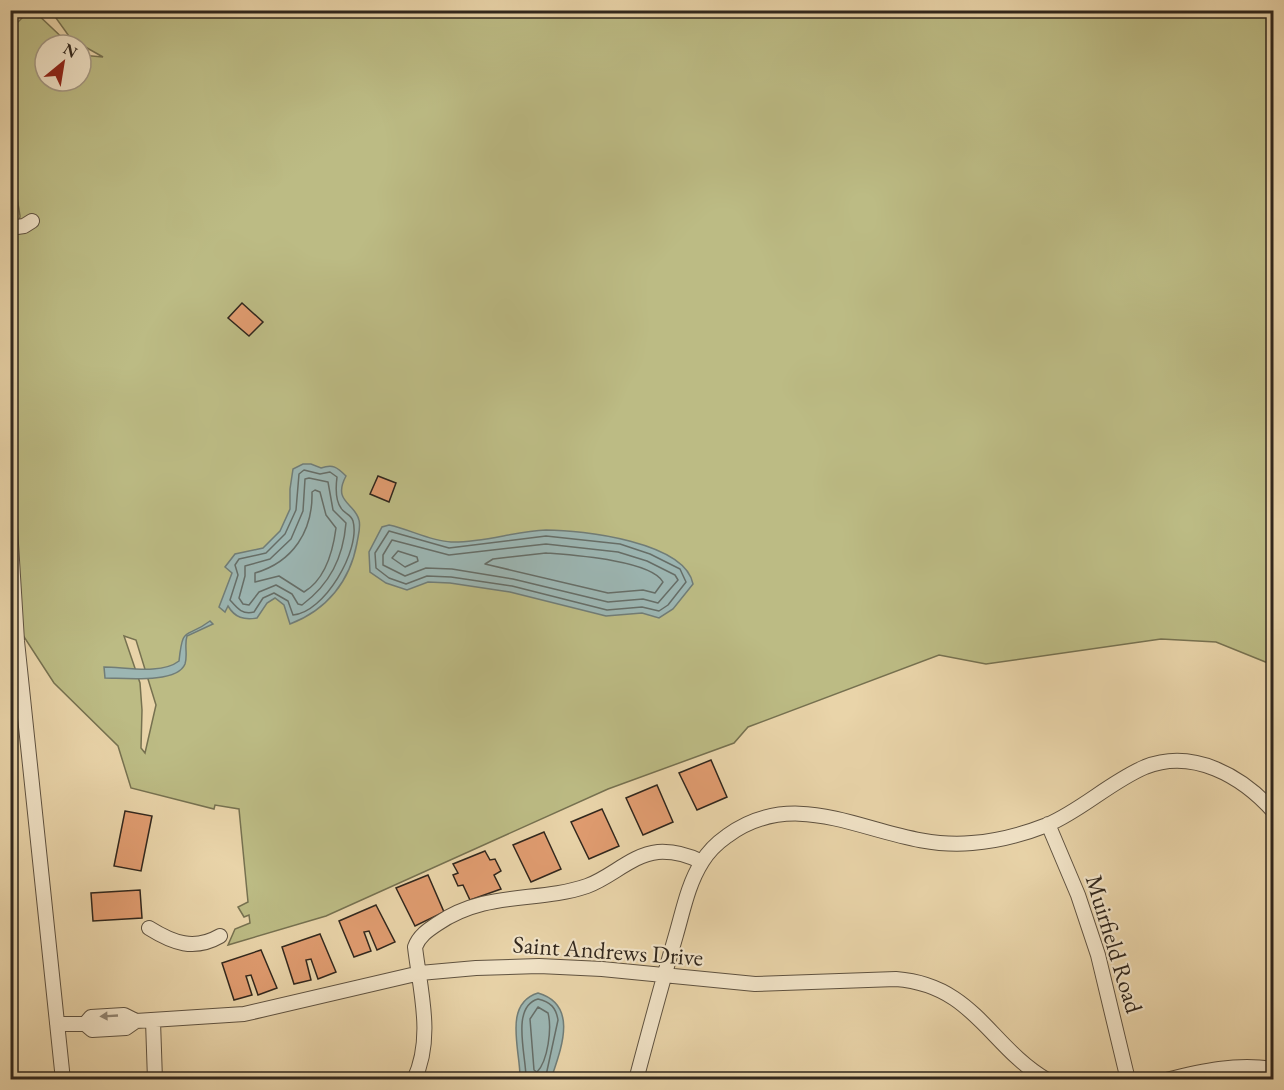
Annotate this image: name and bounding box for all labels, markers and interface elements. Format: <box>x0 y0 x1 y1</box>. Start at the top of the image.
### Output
north arrow <box>33 33 93 93</box>
text: N <box>59 38 81 63</box>
street label: Muirfield Road <box>1079 871 1150 1018</box>
street label: Saint Andrews Drive <box>512 928 704 973</box>
one-way arrow <box>100 1011 119 1020</box>

